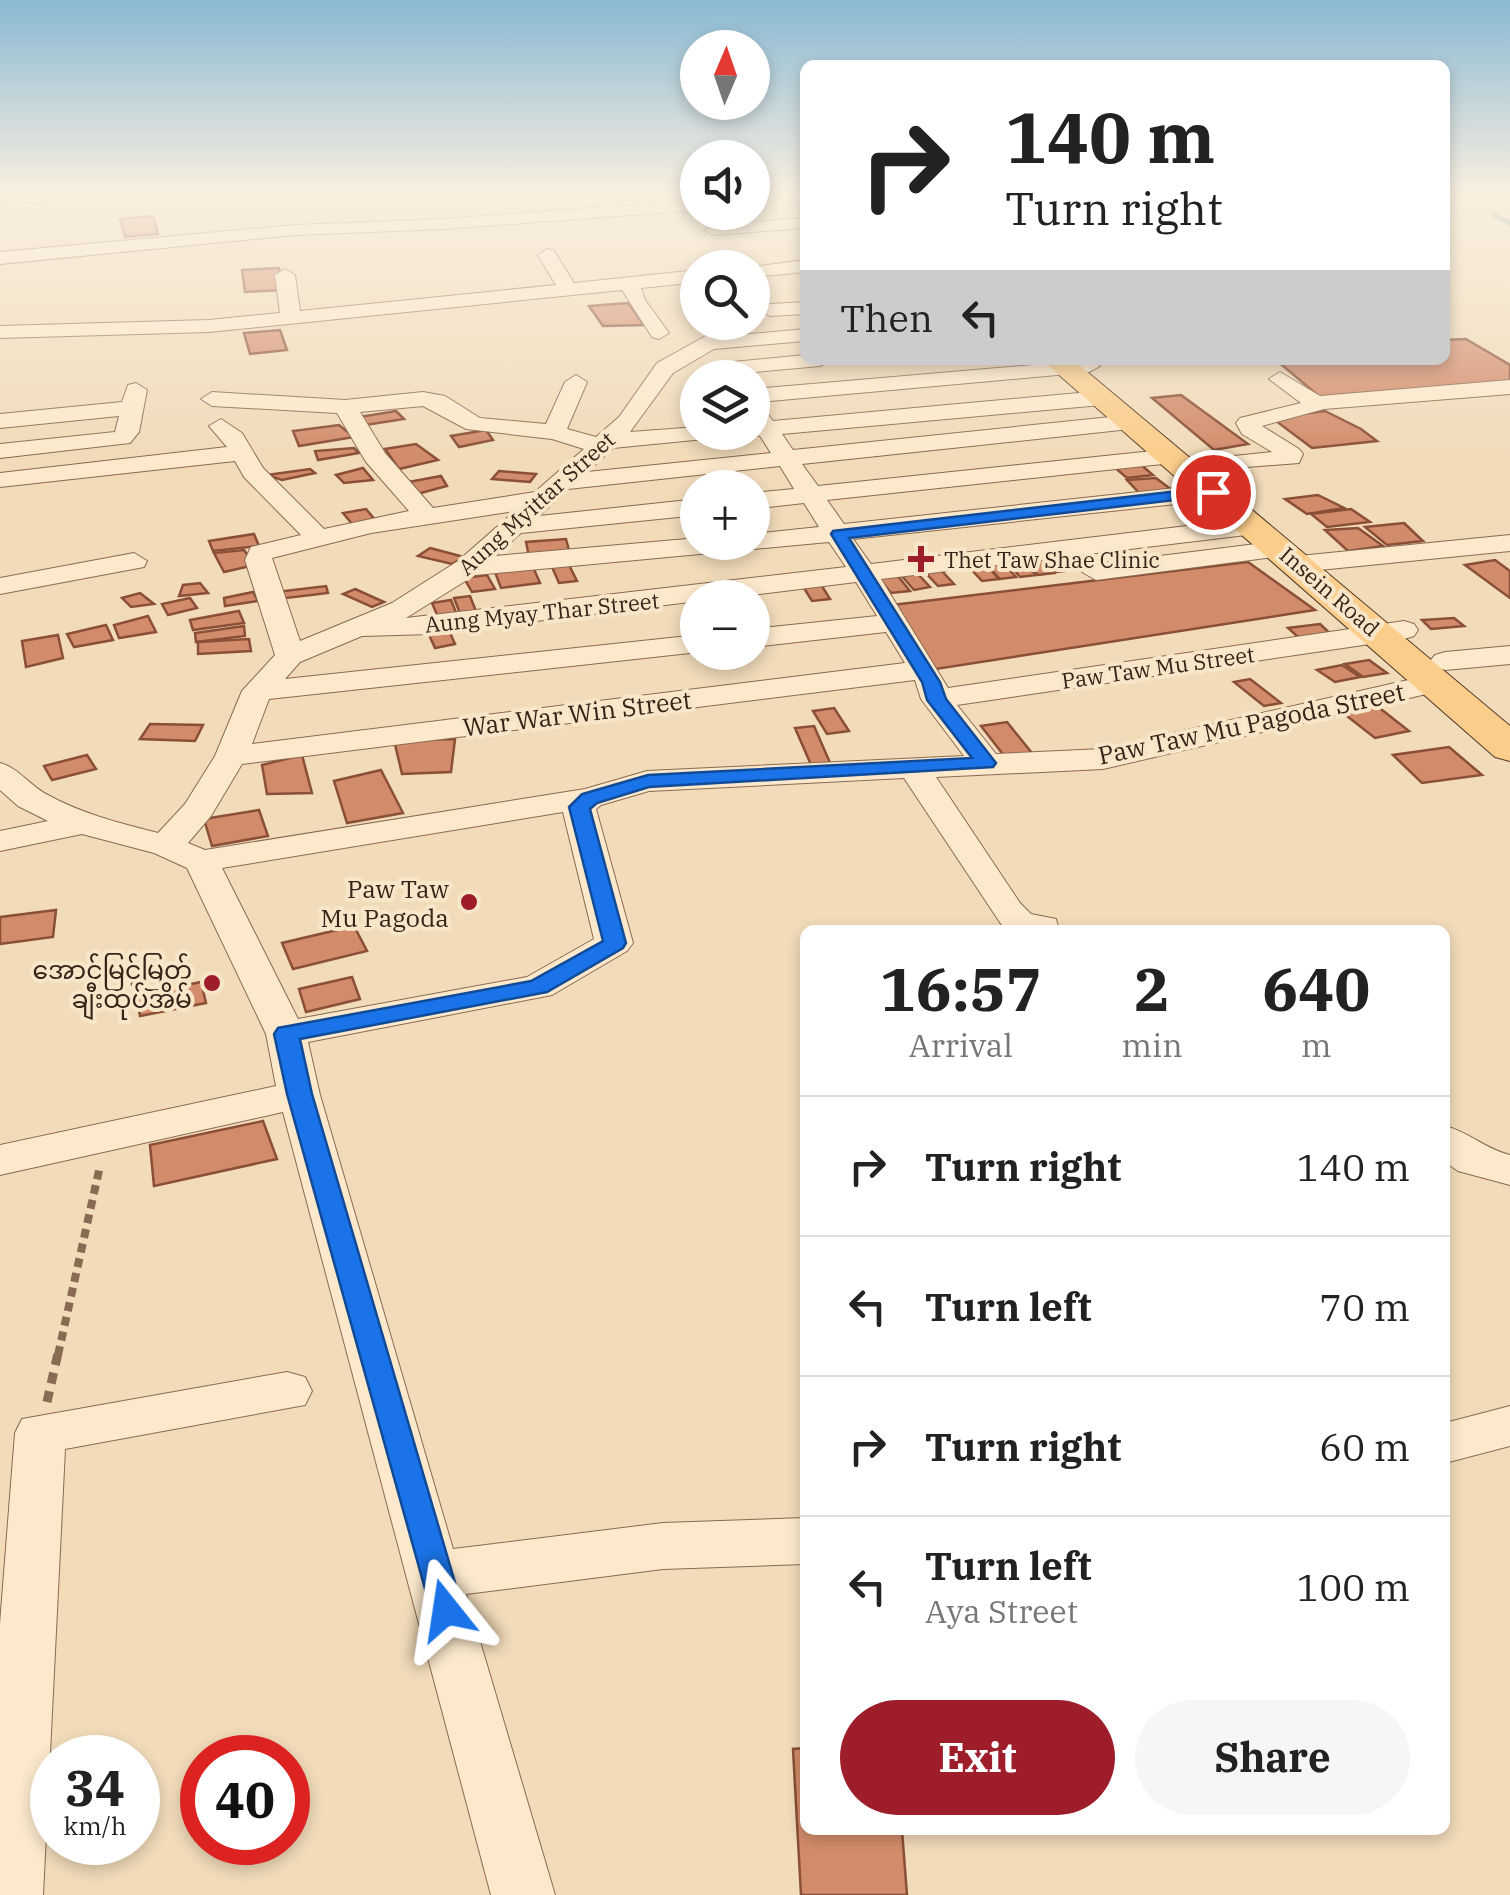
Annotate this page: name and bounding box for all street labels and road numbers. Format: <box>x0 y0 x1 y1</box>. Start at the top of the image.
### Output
street label: Aung Myittar Street <box>452 425 621 581</box>
street label: Insein Road <box>1274 540 1386 642</box>
street label: Aung Myay Thar Street <box>423 585 661 639</box>
street label: Paw Taw Mu Street <box>1060 639 1257 695</box>
street label: Paw Taw Mu Pagoda Street <box>1095 674 1407 772</box>
street label: War War Win Street <box>461 683 693 743</box>

